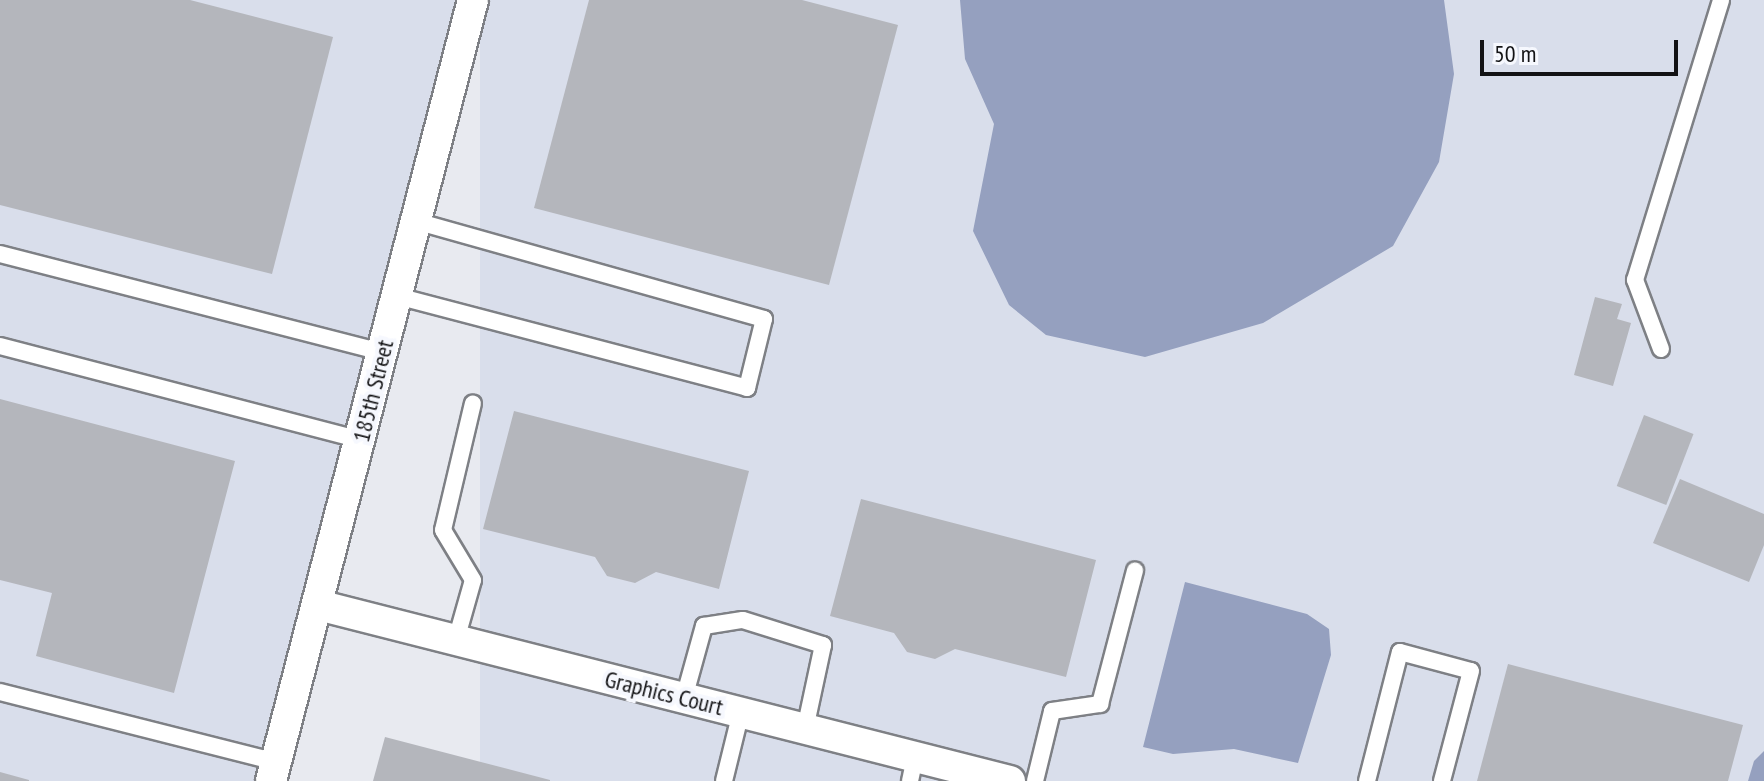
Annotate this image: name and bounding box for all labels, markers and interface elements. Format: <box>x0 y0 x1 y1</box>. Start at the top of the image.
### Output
scale bar <box>1484 24 1682 74</box>
text: 50 m <box>1494 38 1536 69</box>
street label: 185th Street <box>346 337 400 445</box>
street label: Graphics Court <box>602 664 726 722</box>

